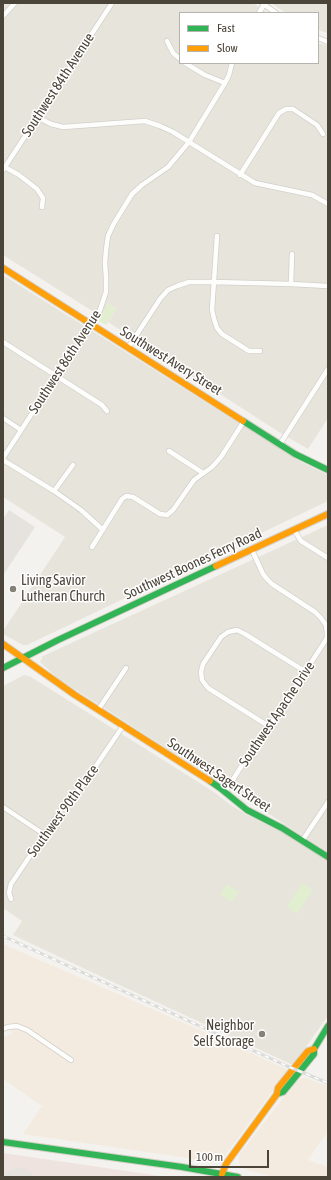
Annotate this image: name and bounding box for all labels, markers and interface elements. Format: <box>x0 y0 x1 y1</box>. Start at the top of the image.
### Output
legend <box>179 12 319 64</box>
text: Fast <box>217 21 235 35</box>
street label: Southwest 84th Avenue <box>18 30 98 140</box>
text: Slow <box>217 41 238 55</box>
street label: Southwest 86th Avenue <box>25 307 105 417</box>
street label: Southwest Avery Street <box>117 323 225 399</box>
street label: Southwest Boones Ferry Road <box>122 525 264 603</box>
place label: Living Savior Lutheran Church <box>21 573 105 606</box>
marker: Living Savior Lutheran Church <box>8 584 18 594</box>
street label: Southwest Apache Drive <box>236 658 318 770</box>
street label: Southwest Sagert Street <box>164 734 274 816</box>
street label: Southwest 90th Place <box>24 762 102 860</box>
place label: Neighbor Self Storage <box>193 1018 254 1050</box>
marker: Neighbor Self Storage <box>257 1029 267 1039</box>
scale bar <box>191 1142 271 1168</box>
text: 100 m <box>196 1150 223 1164</box>

